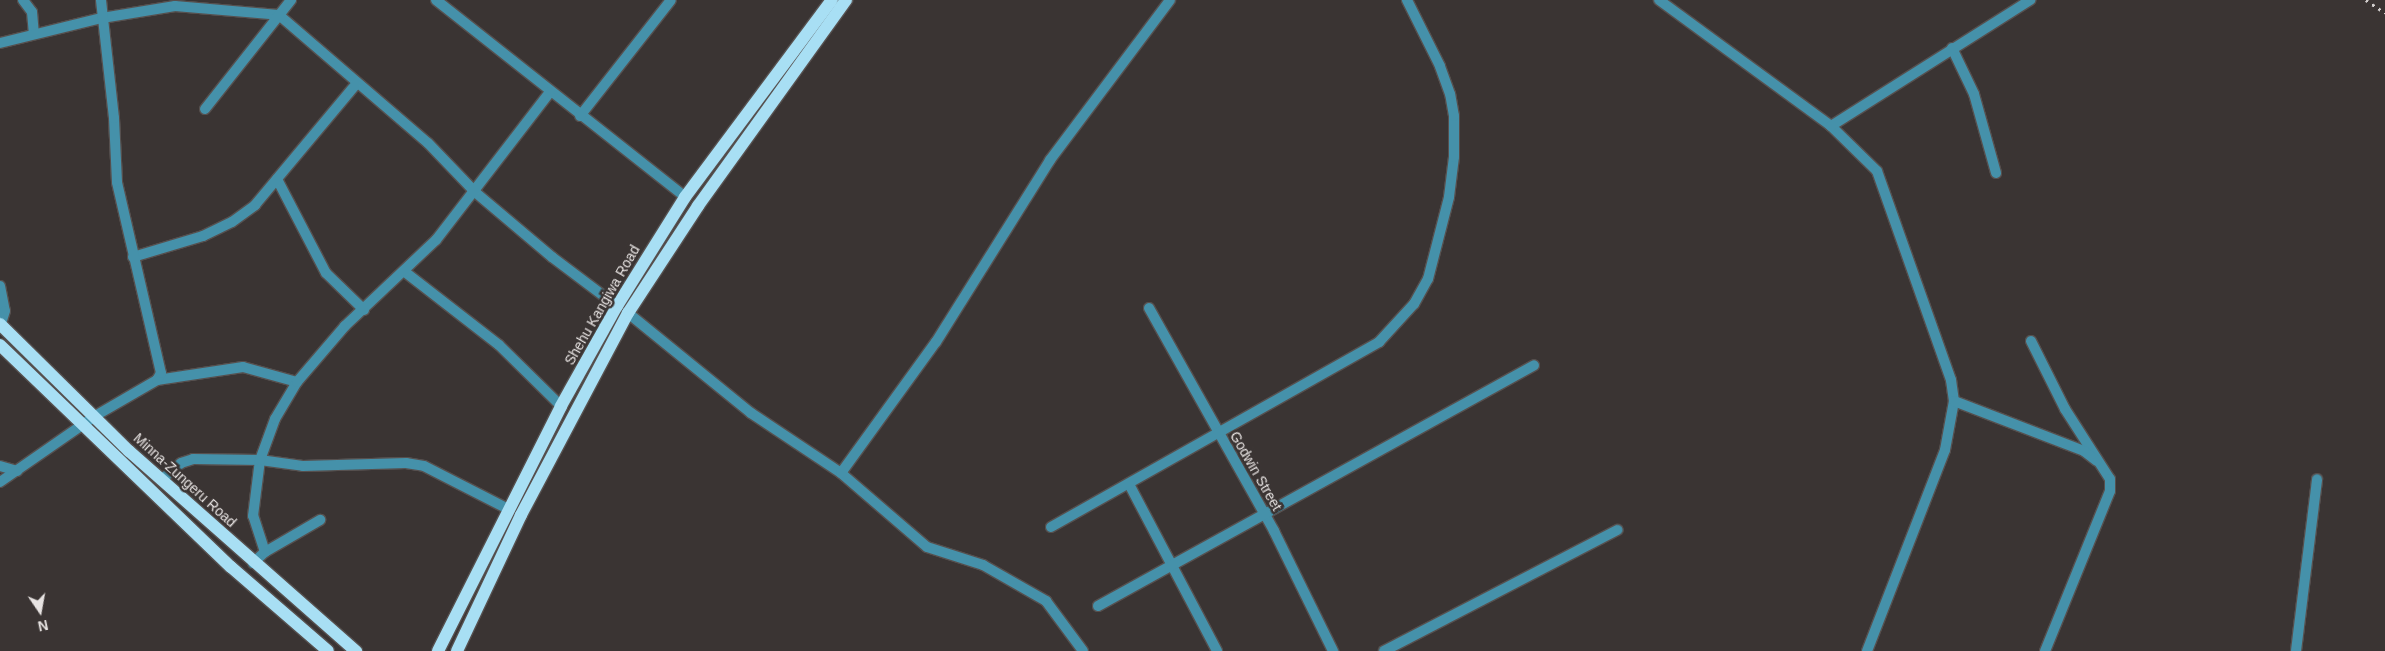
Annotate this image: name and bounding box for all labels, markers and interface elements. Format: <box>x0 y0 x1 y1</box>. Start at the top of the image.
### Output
street label: Shehu Kangiwa Road <box>561 242 643 368</box>
street label: Godwin Street <box>1227 428 1285 514</box>
street label: Minna-Zungeru Road <box>130 429 240 531</box>
north arrow <box>15 586 65 636</box>
text: N <box>37 617 50 635</box>

